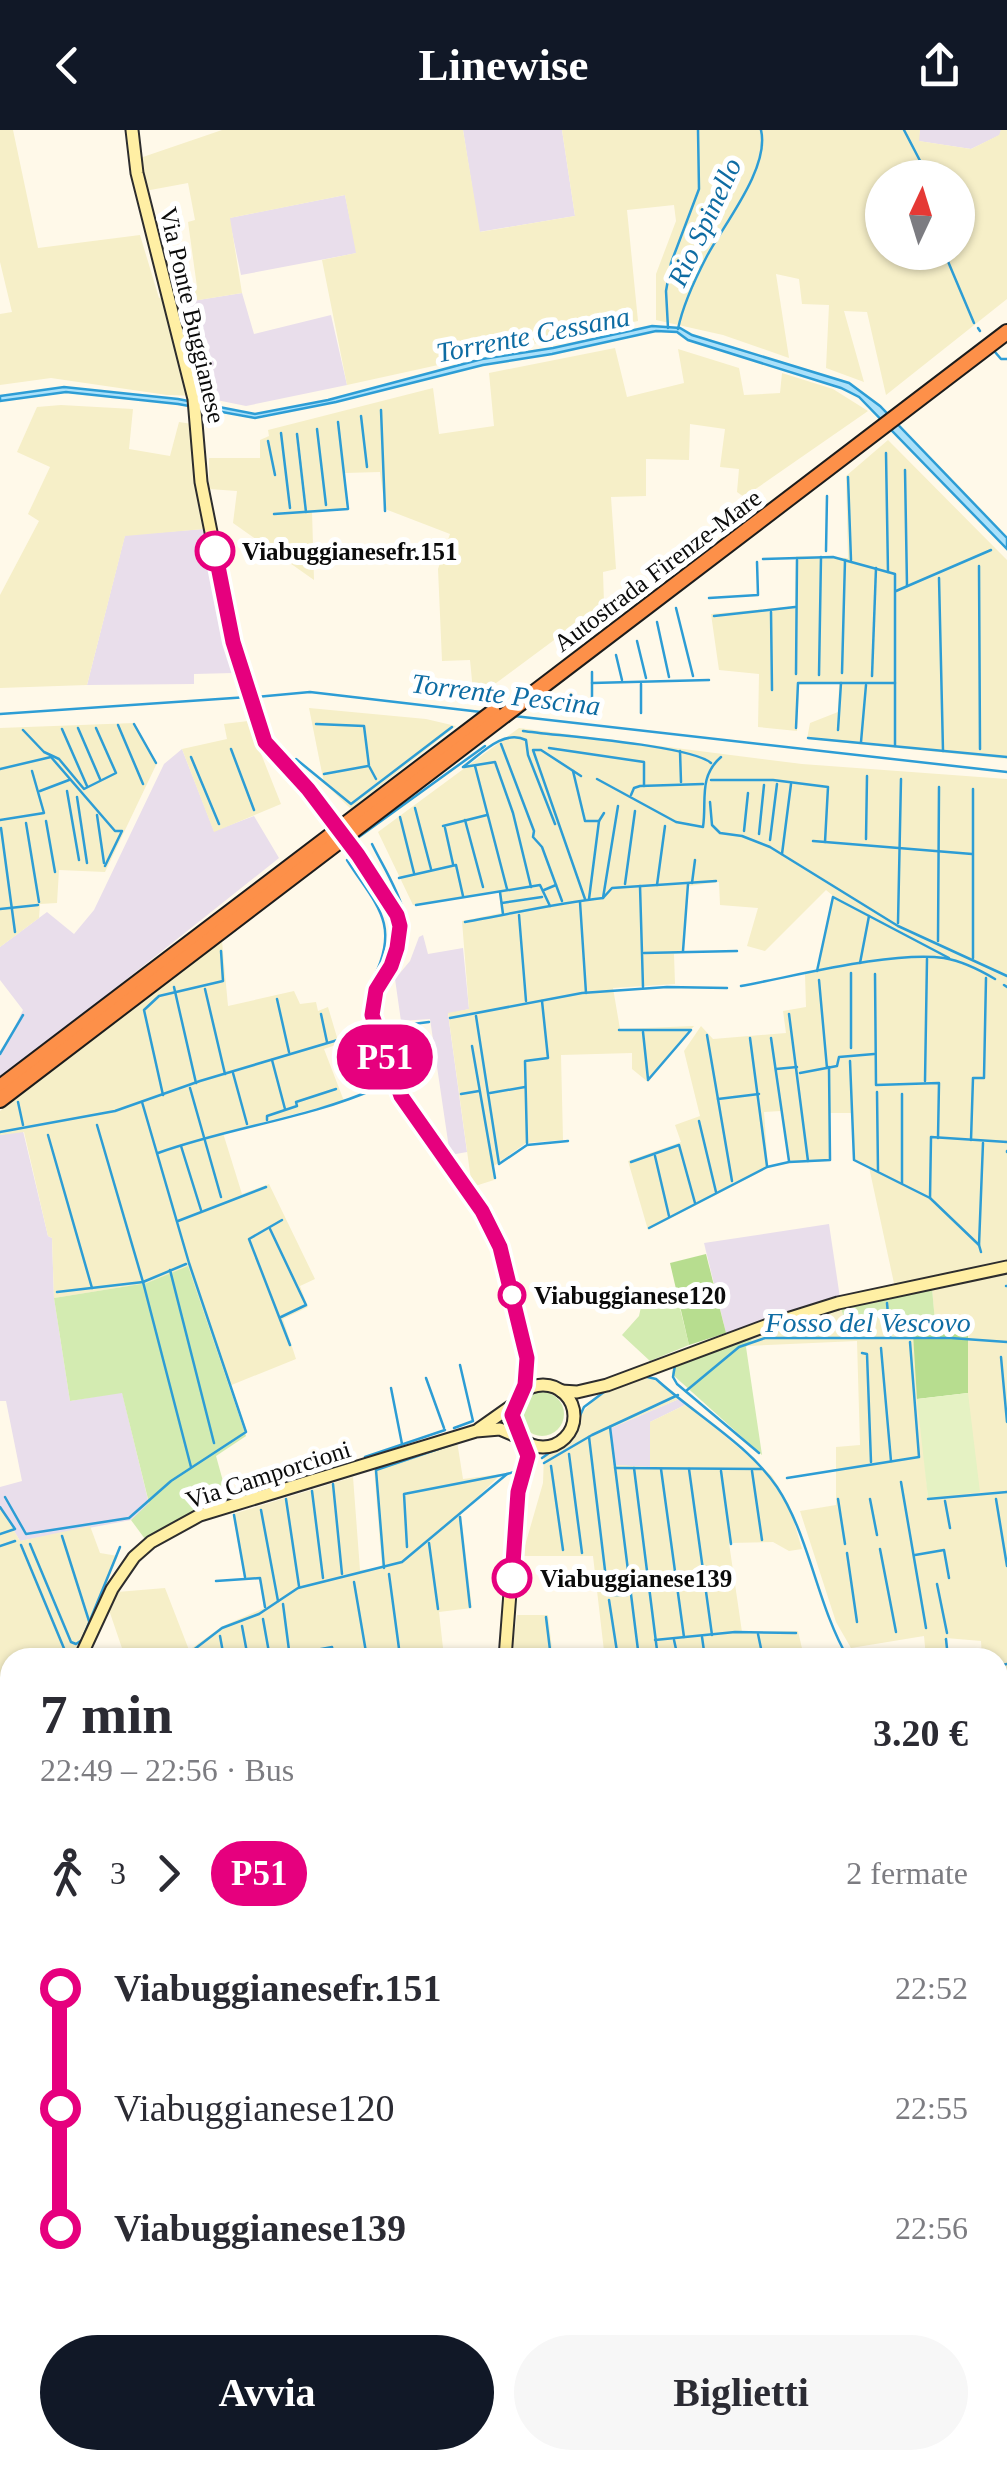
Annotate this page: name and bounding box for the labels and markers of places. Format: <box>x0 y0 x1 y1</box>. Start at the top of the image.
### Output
marker: Viabuggianesefr.151 <box>196 532 234 570</box>
place label: Viabuggianesefr.151 <box>242 538 458 565</box>
marker: Viabuggianese120 <box>499 1282 525 1308</box>
place label: Viabuggianese120 <box>534 1282 726 1309</box>
marker: Viabuggianese139 <box>493 1559 531 1597</box>
place label: Viabuggianese139 <box>540 1565 732 1592</box>

